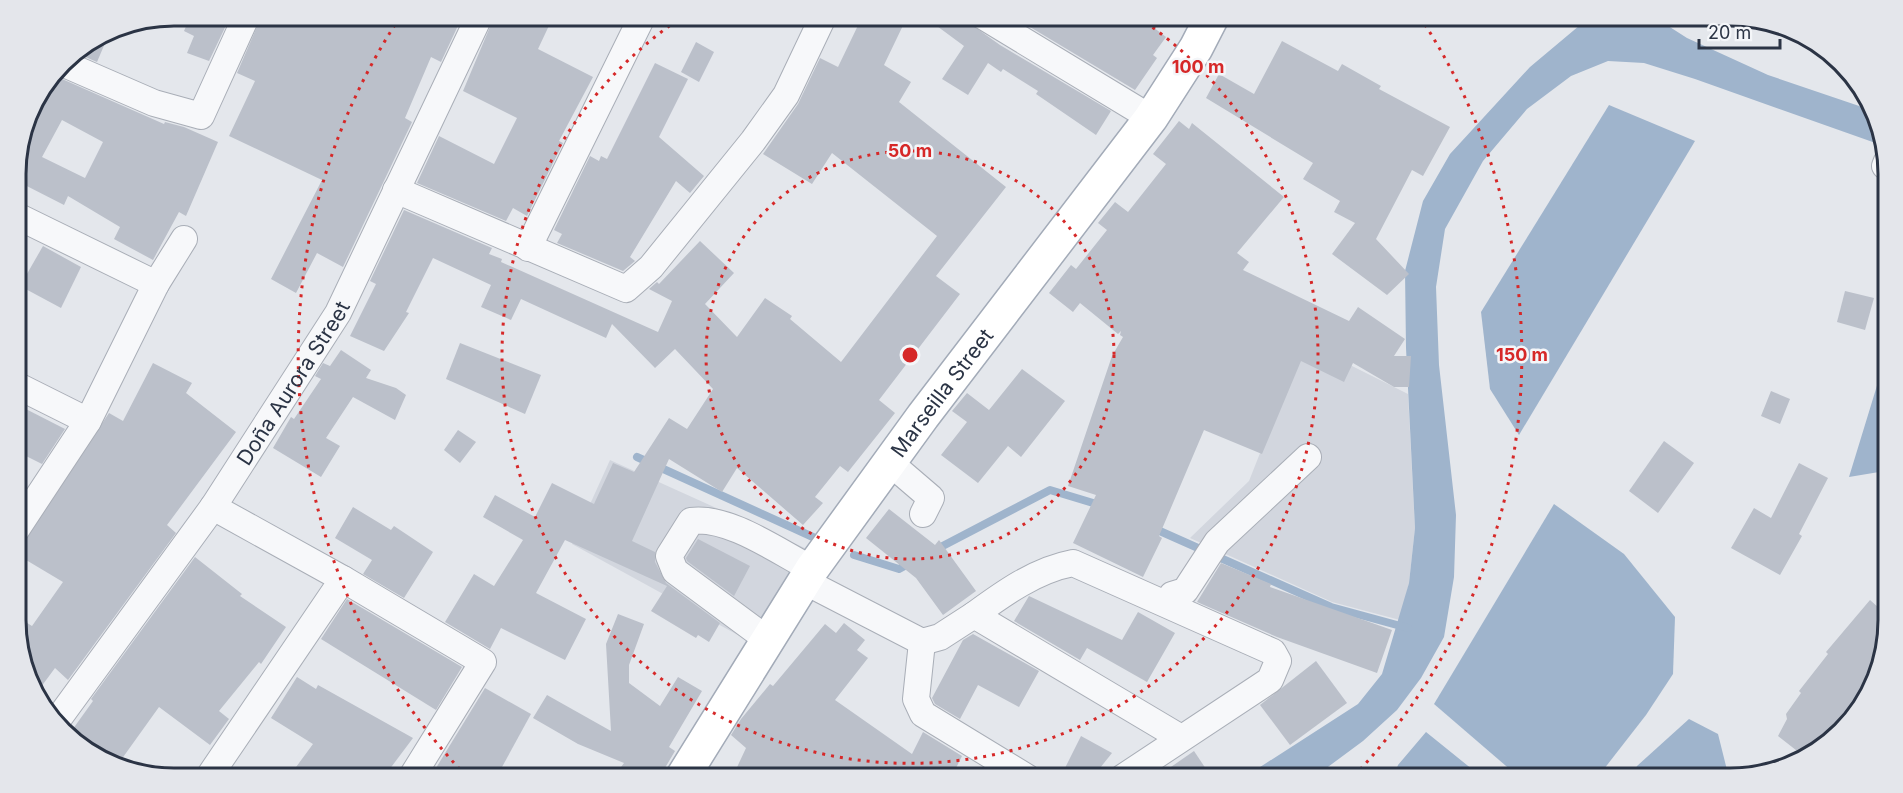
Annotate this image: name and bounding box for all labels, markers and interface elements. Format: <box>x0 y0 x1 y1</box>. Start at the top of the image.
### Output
scale bar <box>1699 12 1780 50</box>
text: 20 m <box>1708 22 1751 43</box>
text: 100 m <box>1172 56 1224 77</box>
text: 50 m <box>888 140 932 161</box>
street label: Doña Aurora Street <box>231 297 354 469</box>
street label: Marseilla Street <box>885 323 998 462</box>
text: 150 m <box>1496 344 1548 365</box>
centre of rings <box>900 345 920 365</box>

